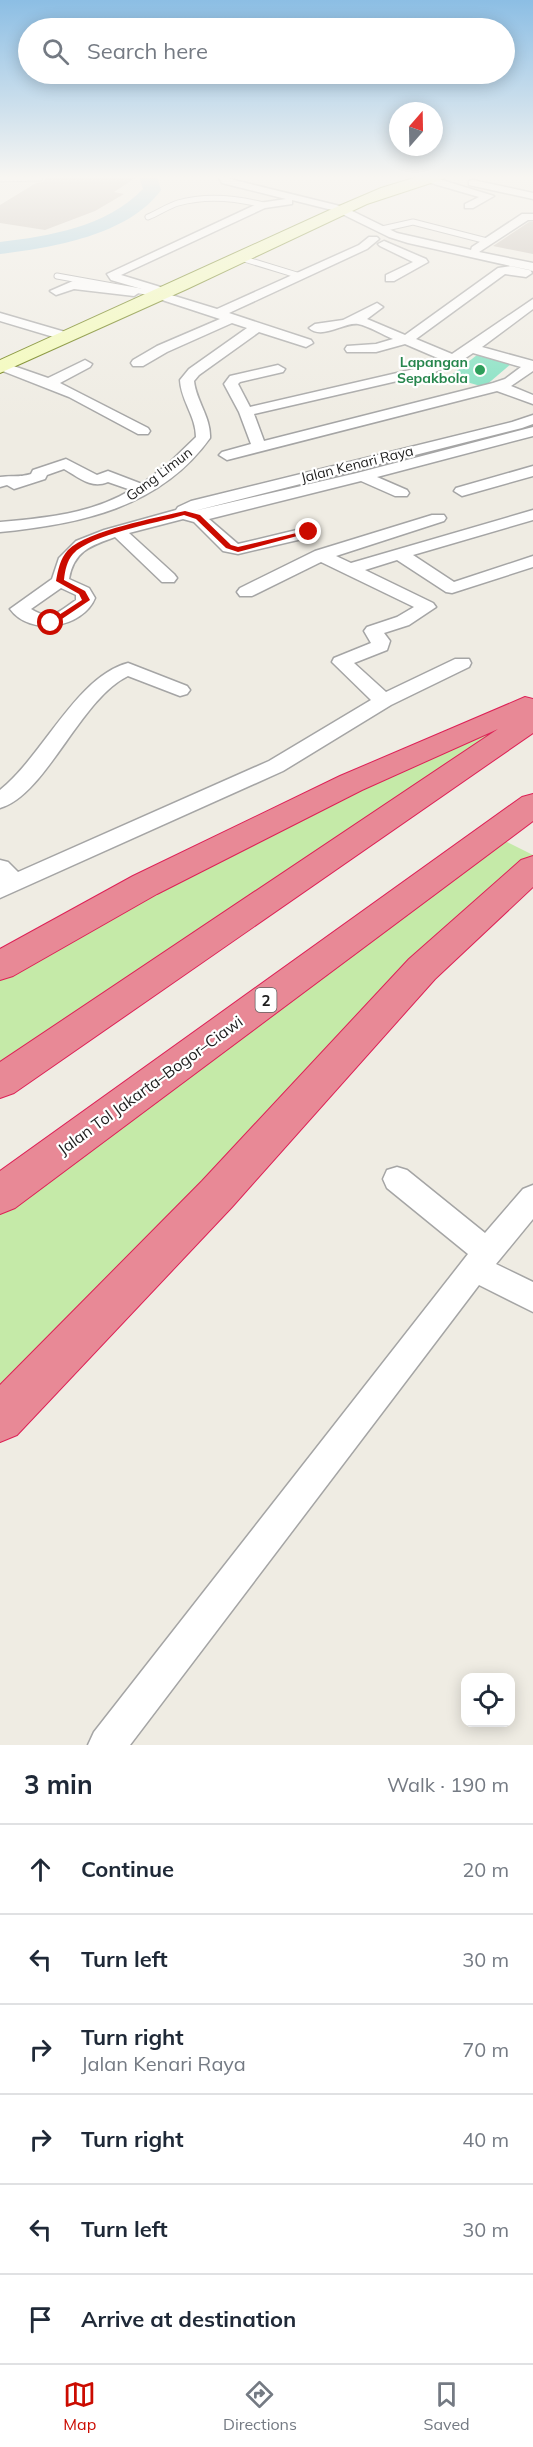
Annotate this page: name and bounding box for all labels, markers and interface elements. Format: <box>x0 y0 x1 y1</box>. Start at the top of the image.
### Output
search box <box>18 18 515 84</box>
icon: search <box>39 35 72 68</box>
text: Search here <box>87 37 208 65</box>
north arrow <box>389 102 443 156</box>
place label: Lapangan Sepakbola <box>397 353 468 387</box>
marker: Lapangan Sepakbola <box>473 363 487 377</box>
street label: Jalan Kenari Raya <box>299 441 415 487</box>
street label: Gang Limun <box>122 443 196 505</box>
route end <box>295 518 321 544</box>
route start <box>37 609 63 635</box>
road number: 2 <box>256 988 276 1012</box>
street label: Jalan Tol Jakarta–Bogor–Ciawi <box>54 1011 246 1159</box>
map controls <box>461 1673 515 1727</box>
button: locate <box>461 1673 515 1727</box>
text: 3 min <box>24 1768 93 1801</box>
text: Walk · 190 m <box>387 1772 509 1797</box>
icon: ahead <box>24 1853 57 1886</box>
text: Continue <box>81 1855 174 1883</box>
text: 20 m <box>462 1857 509 1882</box>
icon: left <box>24 1943 57 1976</box>
text: Turn left <box>81 1945 168 1973</box>
text: 30 m <box>462 1947 509 1972</box>
text: Turn right <box>81 2023 184 2051</box>
icon: right <box>24 2033 57 2066</box>
text: 70 m <box>462 2037 509 2062</box>
text: Jalan Kenari Raya <box>81 2051 246 2076</box>
icon: right <box>24 2123 57 2156</box>
text: Turn right <box>81 2125 184 2153</box>
text: 40 m <box>462 2127 509 2152</box>
icon: left <box>24 2213 57 2246</box>
text: Turn left <box>81 2215 168 2243</box>
text: 30 m <box>462 2217 509 2242</box>
icon: arrive <box>24 2303 57 2336</box>
text: Arrive at destination <box>81 2305 296 2333</box>
tab: Map <box>63 2378 96 2434</box>
tab: Directions <box>223 2378 297 2434</box>
tab: Saved <box>424 2378 470 2434</box>

